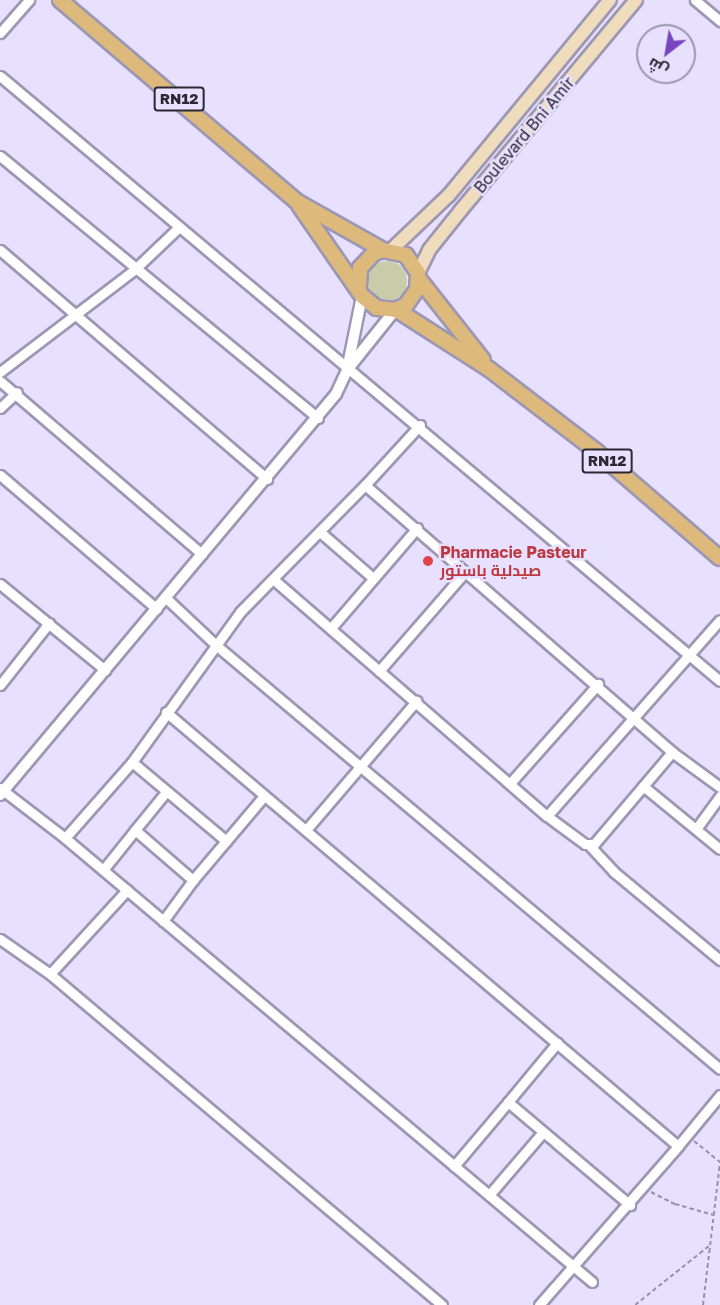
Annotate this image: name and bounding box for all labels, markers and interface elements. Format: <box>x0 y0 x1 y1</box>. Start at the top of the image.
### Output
north arrow <box>636 24 696 84</box>
text: ش <box>644 54 672 82</box>
street label: Boulevard Bni Amir <box>470 73 578 197</box>
road number: RN12 <box>154 87 204 111</box>
road number: RN12 <box>582 449 632 473</box>
place label: Pharmacie Pasteur صيدلية باستور <box>440 542 586 580</box>
marker: Pharmacie Pasteur صيدلية باستور <box>421 554 435 568</box>

